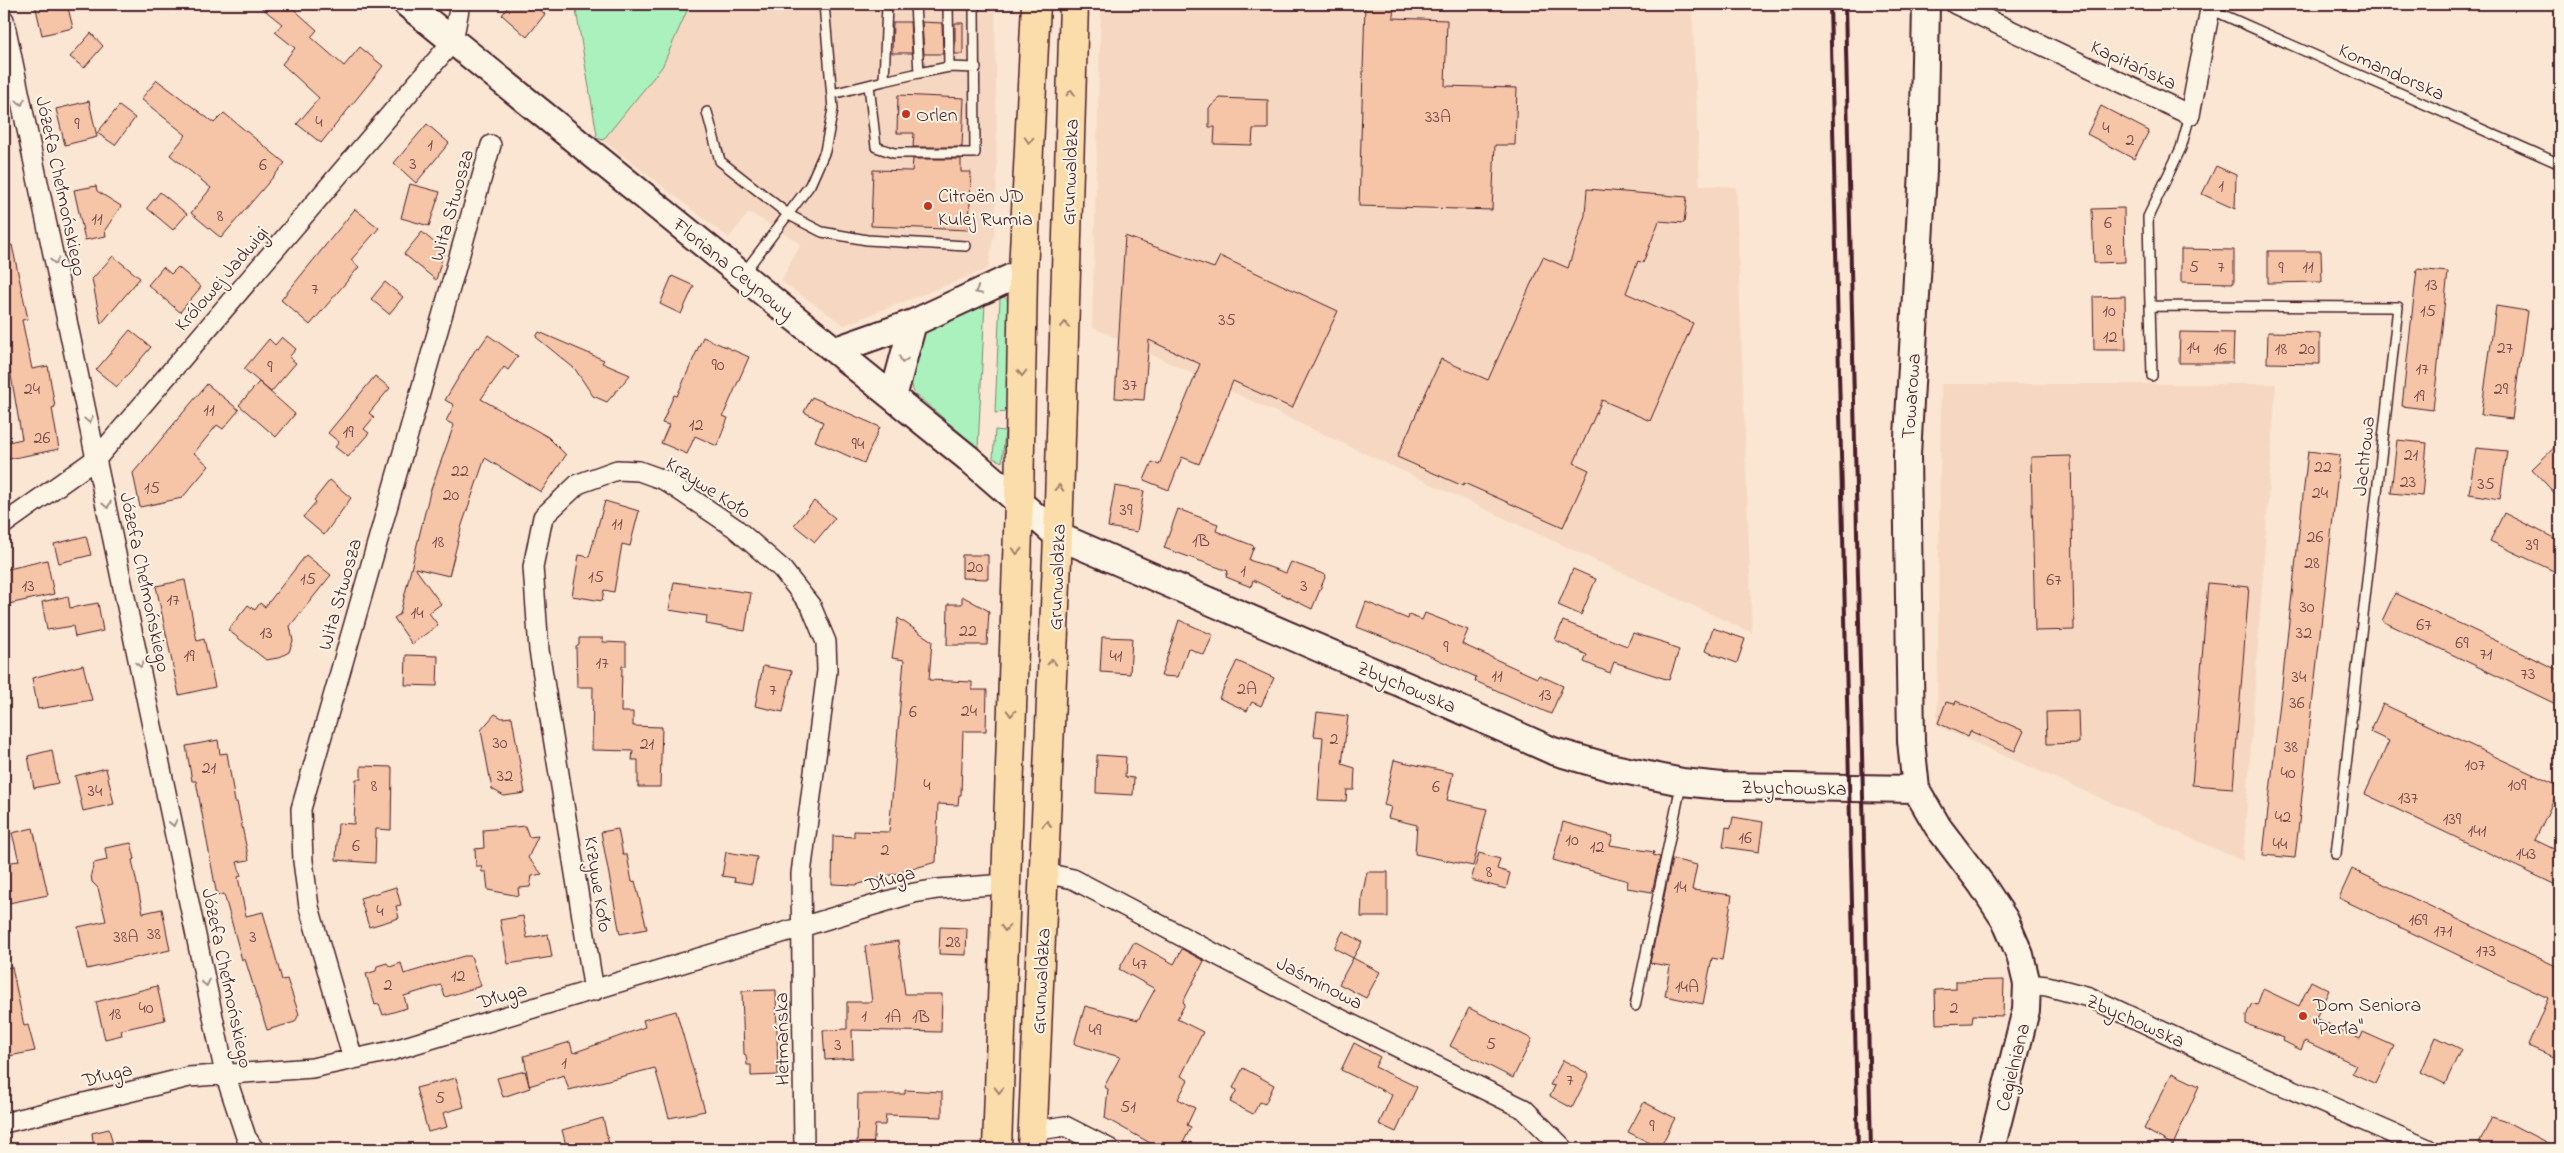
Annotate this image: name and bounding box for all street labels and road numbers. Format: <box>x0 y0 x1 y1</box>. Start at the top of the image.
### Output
street label: Kapitańska <box>2085 34 2181 99</box>
street label: Komandorska <box>2333 37 2449 110</box>
street label: Józefa Chełmońskiego <box>25 94 93 279</box>
street label: Grunwaldzka <box>1055 118 1088 226</box>
street label: Wita Stwosza <box>424 146 483 265</box>
street label: Floriana Ceynowy <box>665 211 799 328</box>
street label: Królowej Jadwigi <box>169 220 278 339</box>
street label: Towarowa <box>1895 353 1930 440</box>
street label: Jachtowa <box>2347 415 2384 498</box>
street label: Krzywe Koło <box>659 451 756 528</box>
street label: Józefa Chełmońskiego <box>109 490 177 675</box>
street label: Grunwaldzka <box>1042 523 1075 631</box>
street label: Wita Stwosza <box>312 535 371 654</box>
street label: Zbychowska <box>1352 654 1460 722</box>
street label: Zbychowska <box>1741 774 1847 805</box>
street label: Krzywe Koło <box>575 834 618 935</box>
street label: Długa <box>862 860 919 903</box>
street label: Józefa Chełmońskiego <box>191 886 259 1071</box>
street label: Grunwaldzka <box>1025 927 1060 1035</box>
street label: Jaśminowa <box>1270 950 1367 1018</box>
street label: Długa <box>474 977 531 1020</box>
street label: Zbychowska <box>2081 988 2189 1057</box>
street label: Hetmańska <box>768 992 799 1086</box>
street label: Cegielniana <box>1989 1021 2040 1115</box>
street label: Długa <box>79 1056 136 1098</box>

